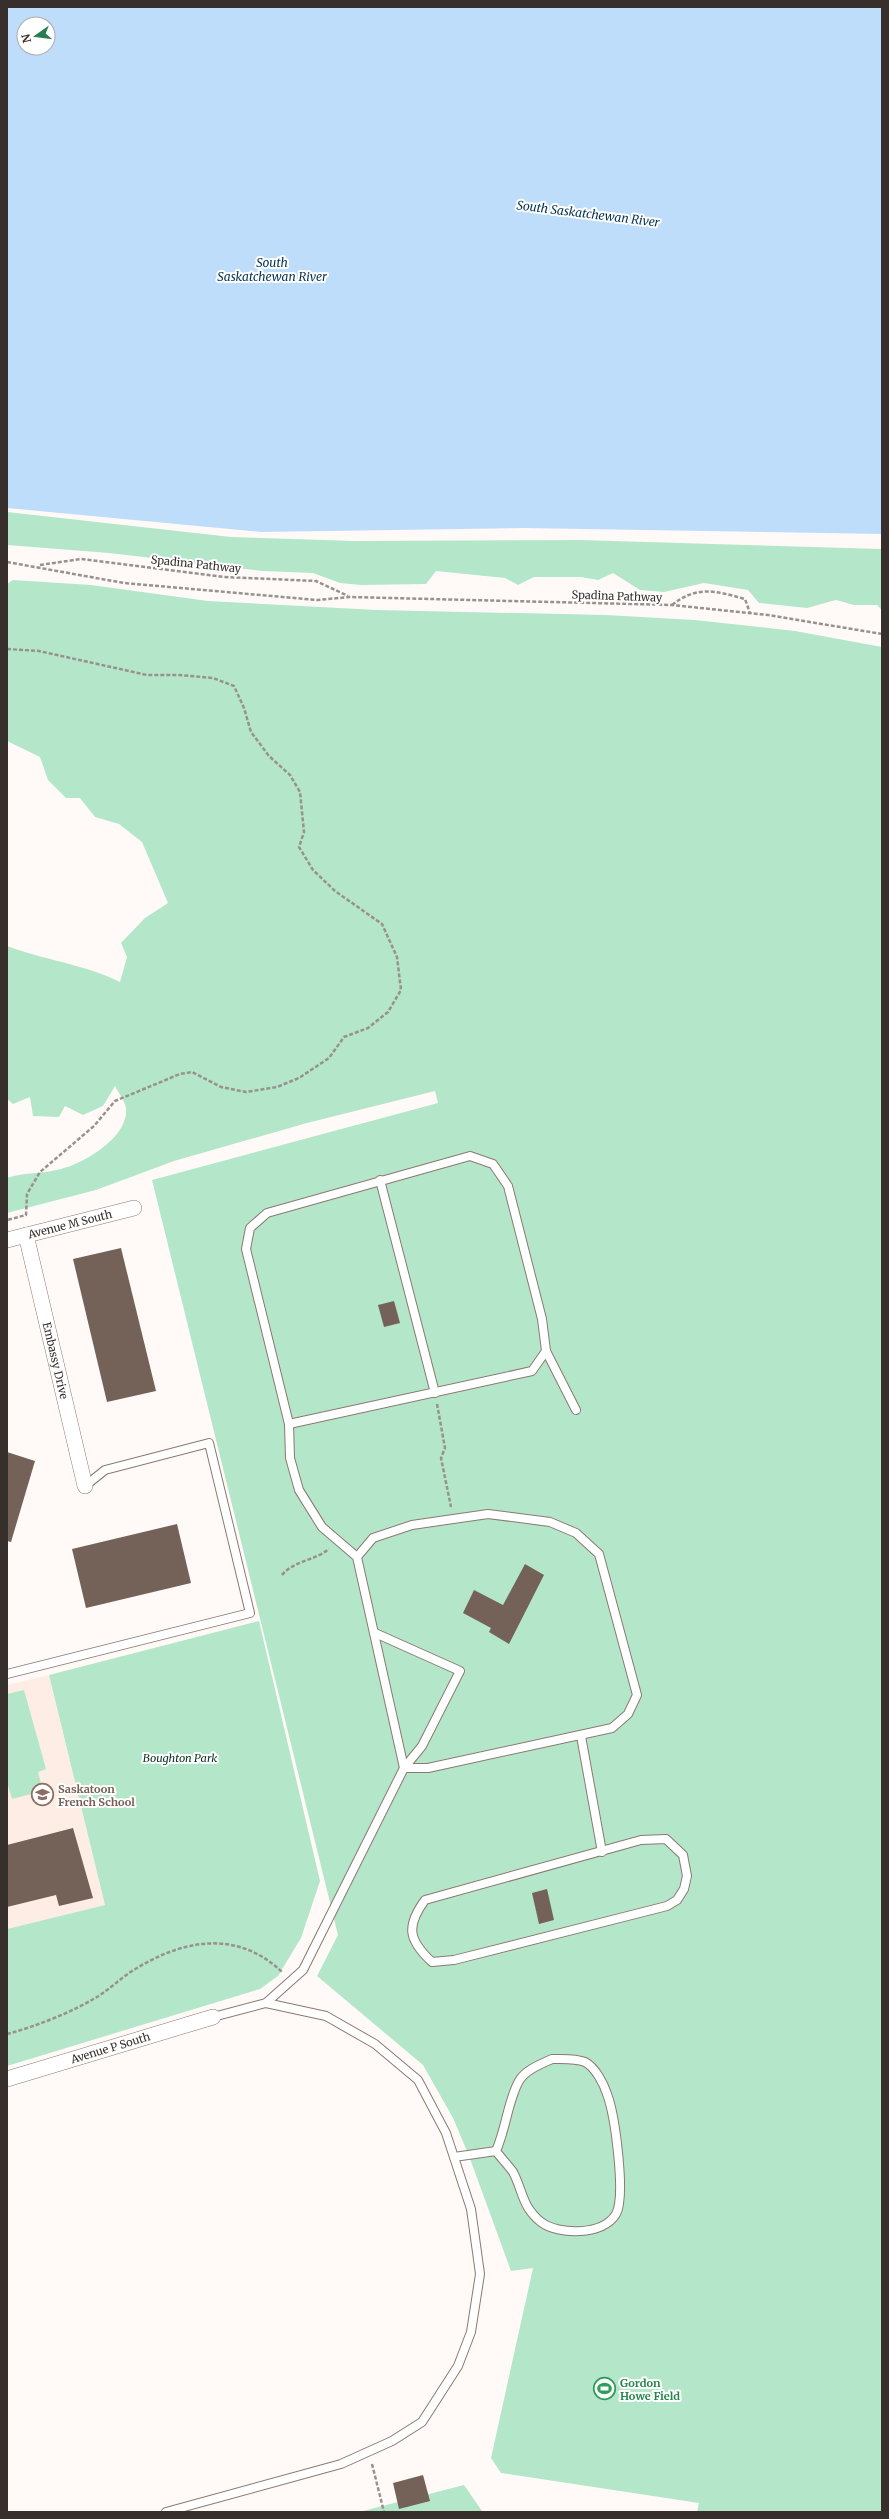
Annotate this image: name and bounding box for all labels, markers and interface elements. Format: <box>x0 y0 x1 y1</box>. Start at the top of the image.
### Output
north arrow <box>16 16 56 56</box>
text: N <box>18 32 34 44</box>
water label: South Saskatchewan River <box>516 197 661 230</box>
water label: South Saskatchewan River <box>217 255 328 284</box>
street label: Spadina Pathway <box>150 552 242 576</box>
street label: Spadina Pathway <box>571 587 663 605</box>
street label: Avenue M South <box>26 1207 114 1242</box>
street label: Embassy Drive <box>40 1321 71 1401</box>
park label: Boughton Park <box>143 1751 217 1765</box>
school or university icon: Saskatoon French School <box>30 1782 56 1808</box>
place label: Saskatoon French School <box>58 1782 135 1809</box>
street label: Avenue P South <box>68 2029 153 2067</box>
sports icon: Gordon Howe Field <box>592 2376 618 2402</box>
place label: Gordon Howe Field <box>620 2376 680 2403</box>

